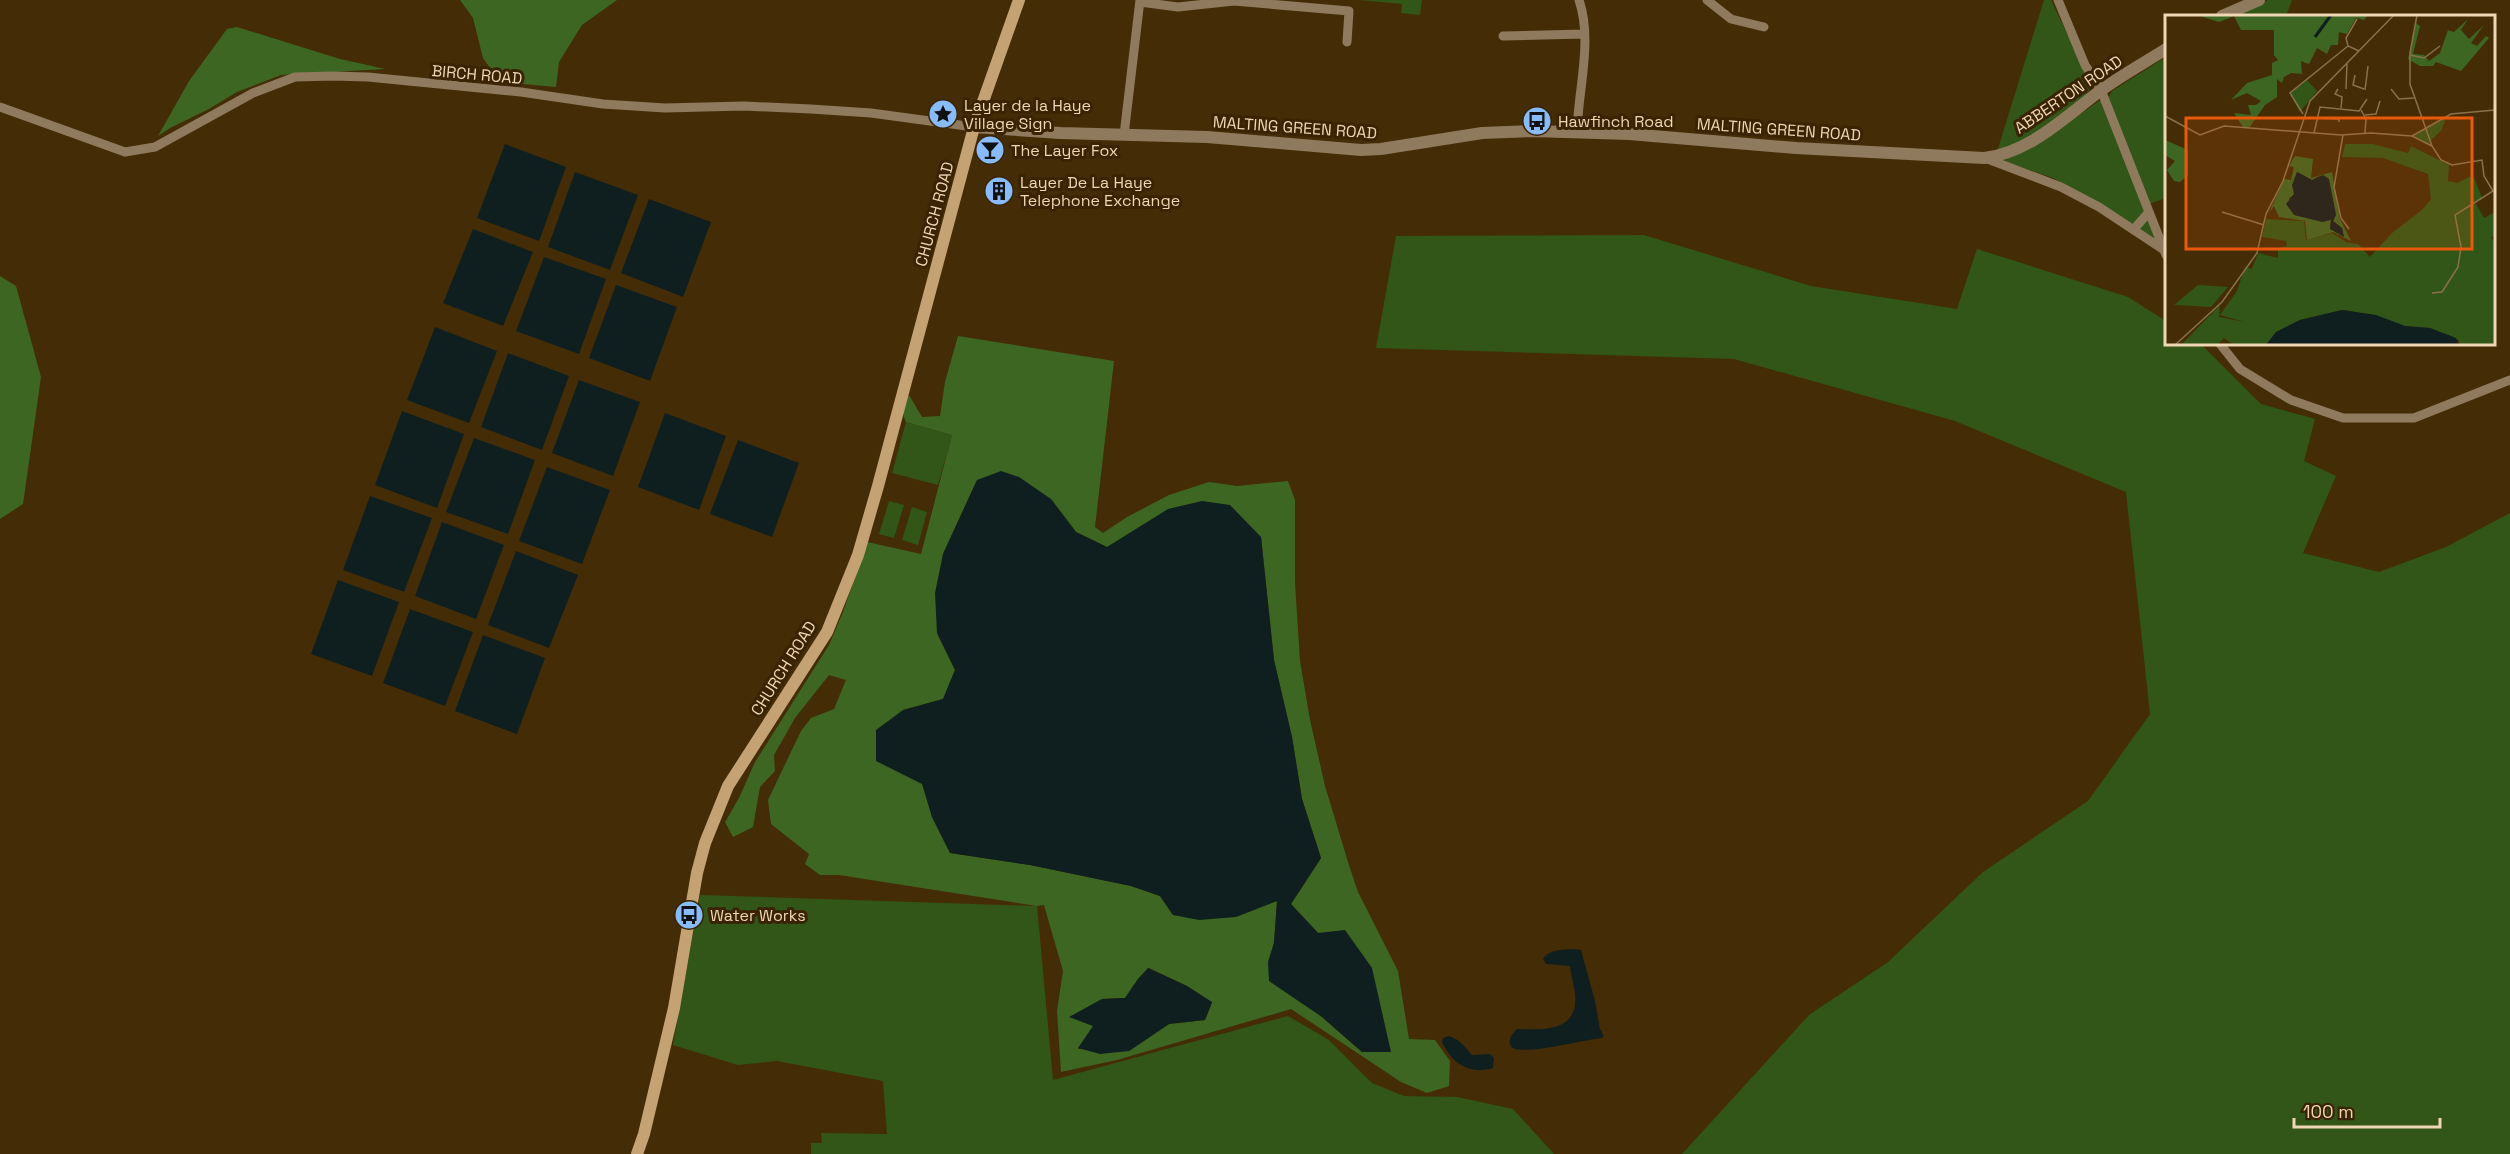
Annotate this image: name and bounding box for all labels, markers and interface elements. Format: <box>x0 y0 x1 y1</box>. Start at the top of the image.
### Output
inset map <box>2165 15 2495 345</box>
street label: ABBERTON ROAD <box>2010 51 2126 138</box>
street label: BIRCH ROAD <box>431 60 523 89</box>
place label: Layer de la Haye Village Sign <box>964 95 1091 134</box>
place icon: Layer de la Haye Village Sign <box>927 98 959 130</box>
bus stop icon: Hawfinch Road <box>1521 105 1553 137</box>
street label: MALTING GREEN ROAD <box>1212 111 1378 144</box>
place label: Hawfinch Road <box>1558 111 1674 132</box>
street label: MALTING GREEN ROAD <box>1696 113 1862 146</box>
bar icon: The Layer Fox <box>974 134 1006 166</box>
place label: The Layer Fox <box>1011 140 1118 161</box>
street label: CHURCH ROAD <box>910 159 959 269</box>
place label: Layer De La Haye Telephone Exchange <box>1020 172 1180 211</box>
building icon: Layer De La Haye Telephone Exchange <box>983 175 1015 207</box>
street label: CHURCH ROAD <box>746 617 821 720</box>
bus stop icon: Water Works <box>673 899 705 931</box>
place label: Water Works <box>710 905 806 926</box>
scale bar <box>2294 1091 2440 1129</box>
text: 100 m <box>2303 1100 2354 1123</box>

